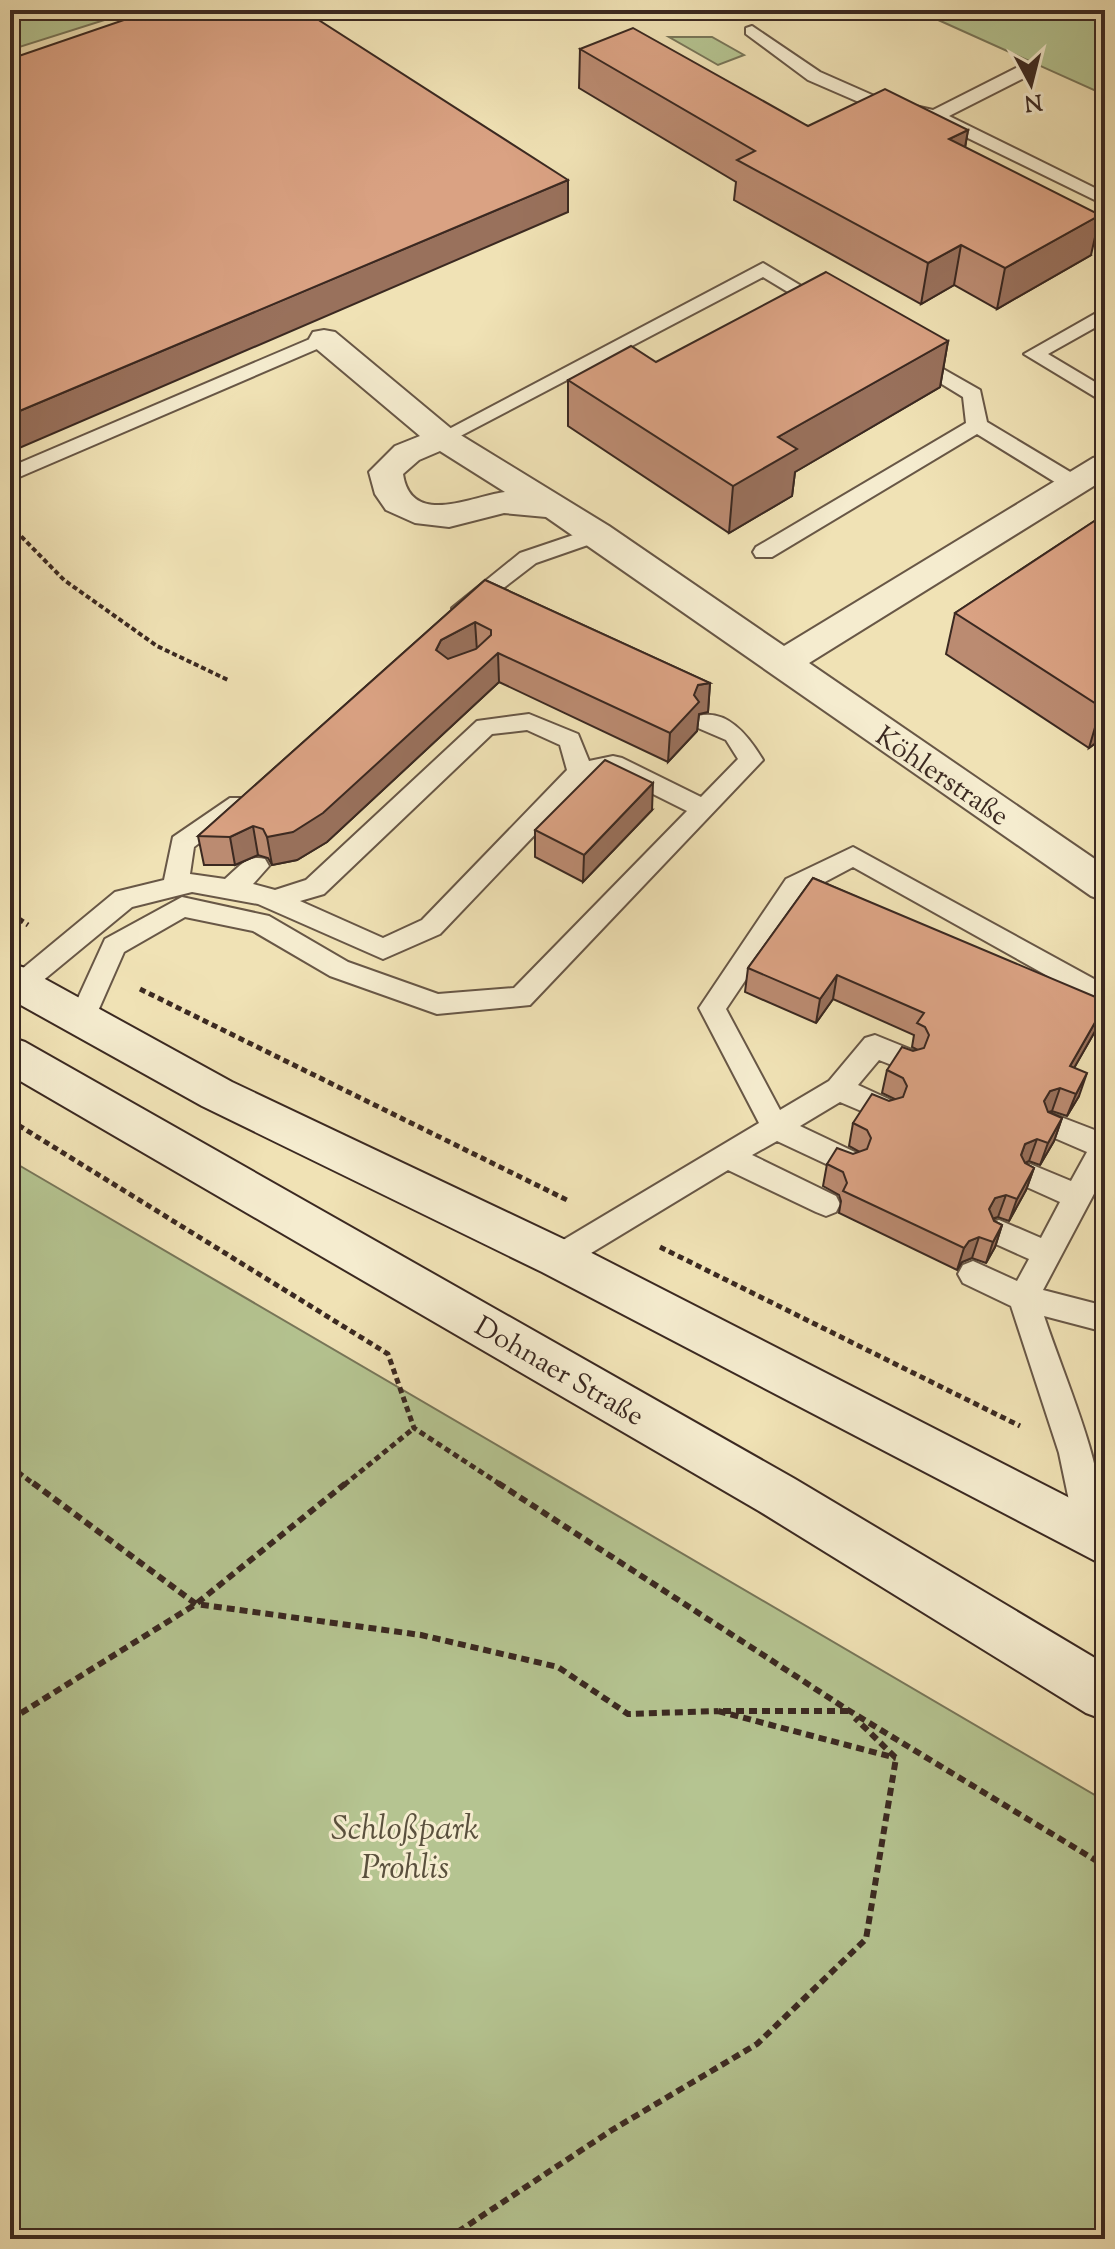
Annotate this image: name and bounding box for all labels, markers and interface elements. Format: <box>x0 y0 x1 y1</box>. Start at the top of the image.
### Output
north arrow <box>991 44 1071 124</box>
text: N <box>1022 84 1044 118</box>
street label: Köhlerstraße <box>866 718 1016 837</box>
street label: Dohnaer Straße <box>466 1308 651 1437</box>
park label: Schloßpark Prohlis <box>331 1806 479 1894</box>

